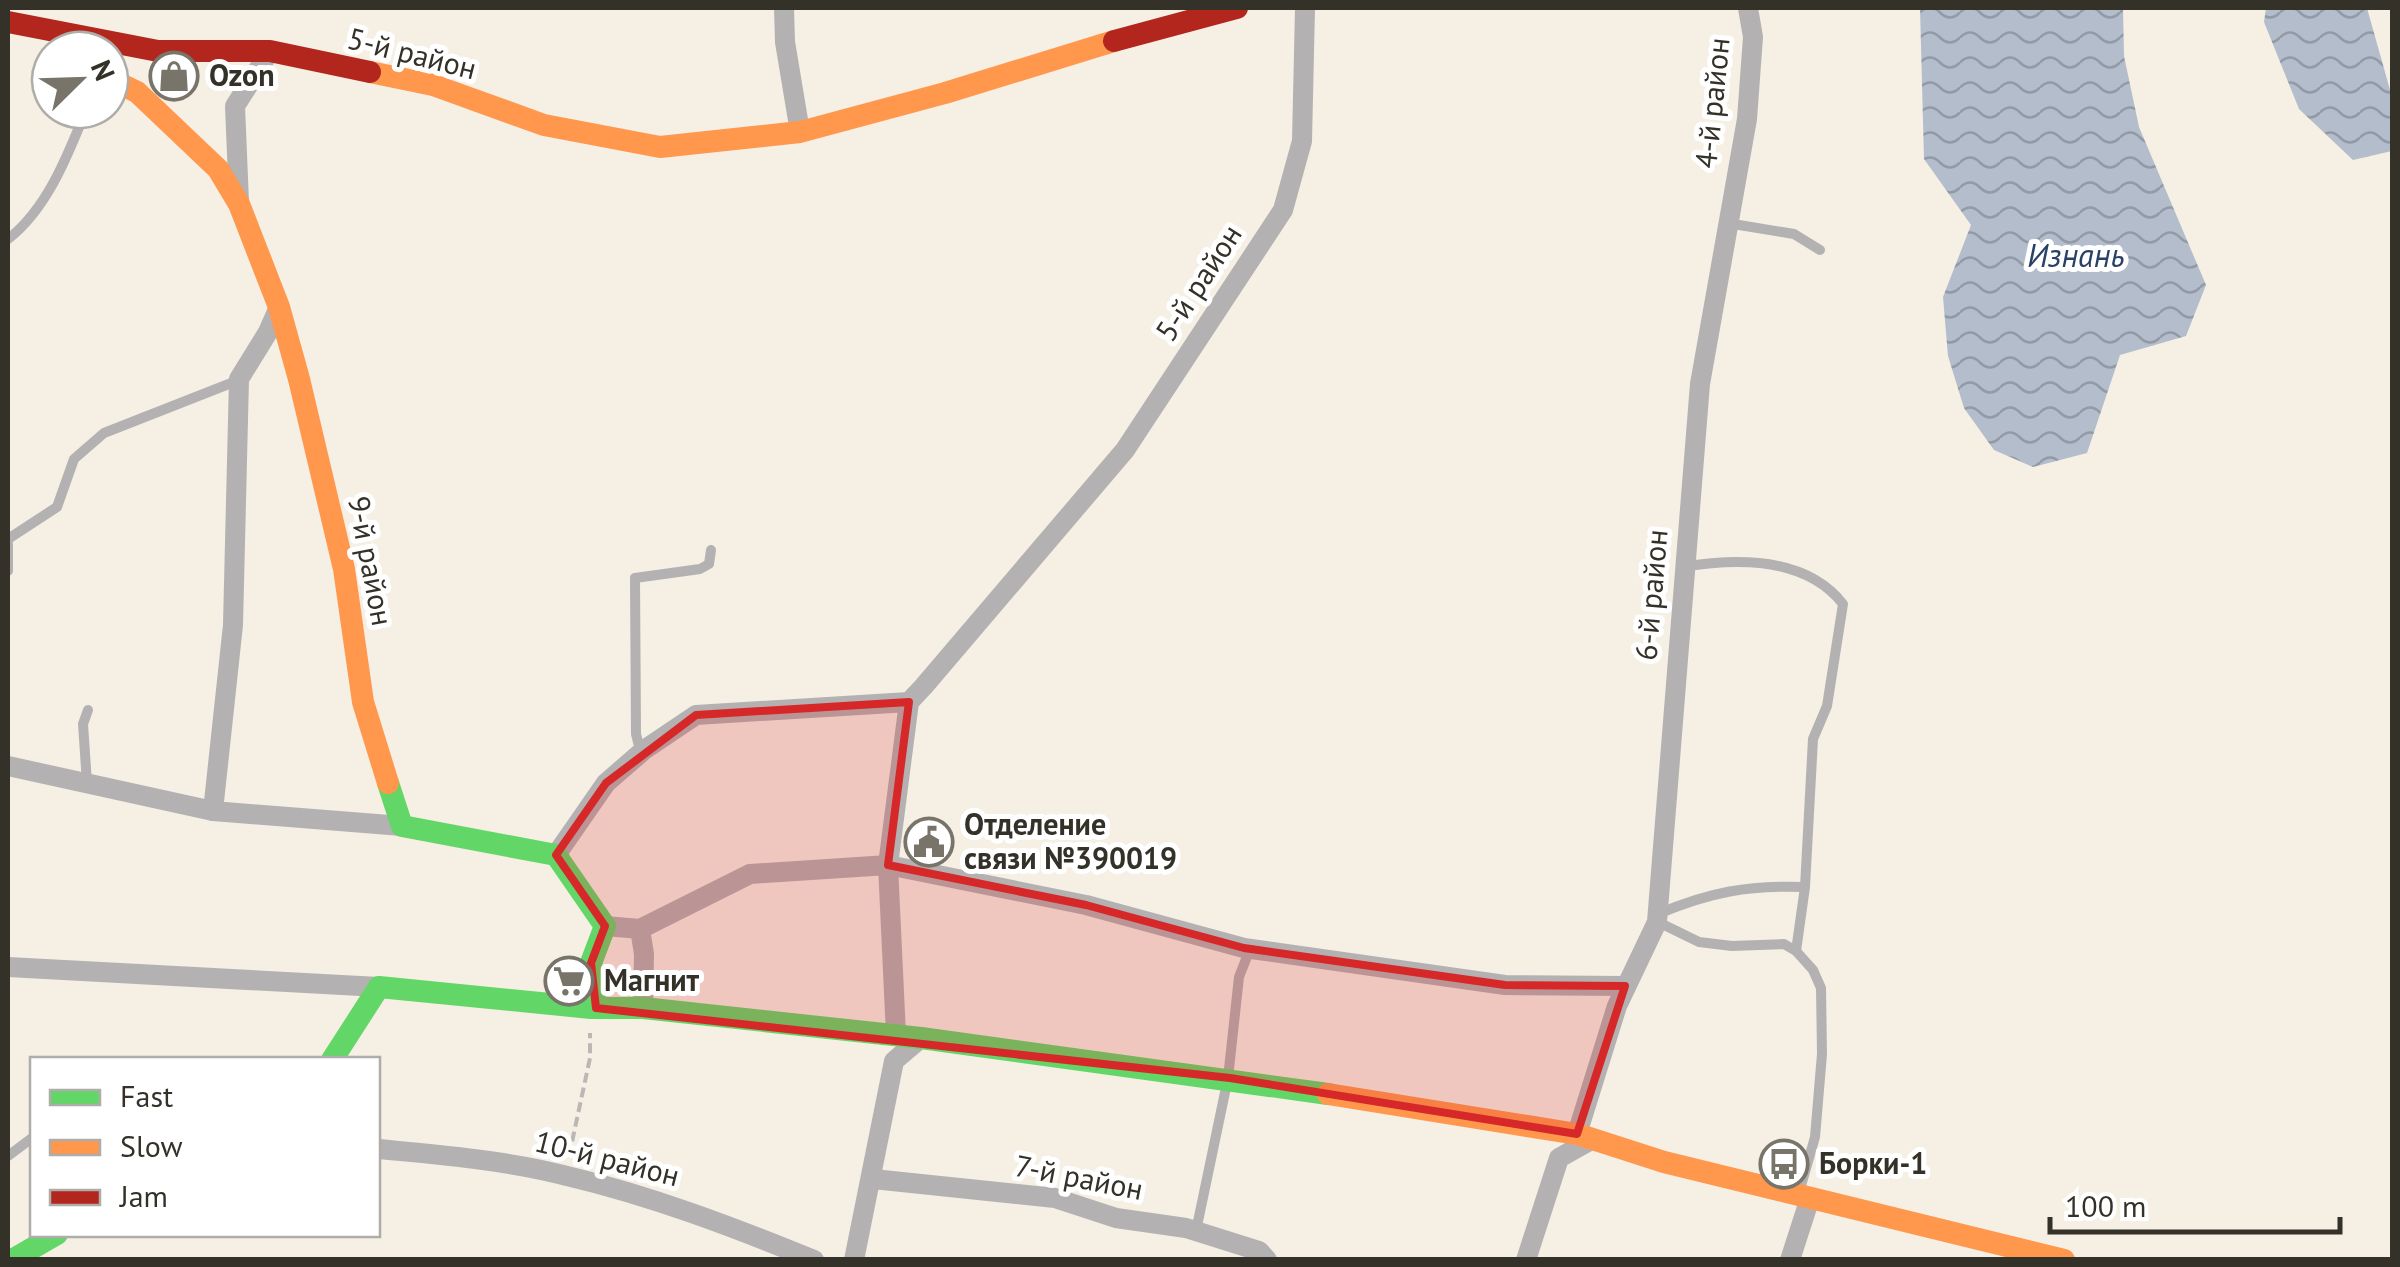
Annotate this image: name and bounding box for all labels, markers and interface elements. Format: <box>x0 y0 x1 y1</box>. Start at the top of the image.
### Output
street label: 5-й район <box>344 18 481 87</box>
north arrow <box>30 30 130 130</box>
street label: 4-й район <box>1685 36 1738 170</box>
shop icon: Ozon <box>148 50 200 102</box>
text: N <box>83 54 124 86</box>
place label: Ozon <box>209 55 275 94</box>
street label: 5-й район <box>1146 216 1250 348</box>
water label: Изнань <box>2027 234 2125 276</box>
street label: 9-й район <box>340 493 403 629</box>
street label: 6-й район <box>1625 528 1676 662</box>
place label: Отделение связи №390019 <box>964 804 1177 877</box>
public building icon: Отделение связи №390019 <box>903 816 955 868</box>
supermarket icon: Магнит <box>543 955 595 1007</box>
place label: Магнит <box>604 960 700 999</box>
legend <box>30 1057 380 1237</box>
text: Fast <box>120 1076 173 1115</box>
street label: 10-й район <box>531 1121 684 1194</box>
text: Slow <box>120 1126 183 1165</box>
bus stop icon: Борки-1 <box>1758 1138 1810 1190</box>
place label: Борки-1 <box>1819 1143 1927 1182</box>
street label: 7-й район <box>1012 1145 1147 1208</box>
scale bar <box>2050 1172 2340 1234</box>
text: Jam <box>118 1176 168 1215</box>
text: 100 m <box>2065 1186 2146 1225</box>

